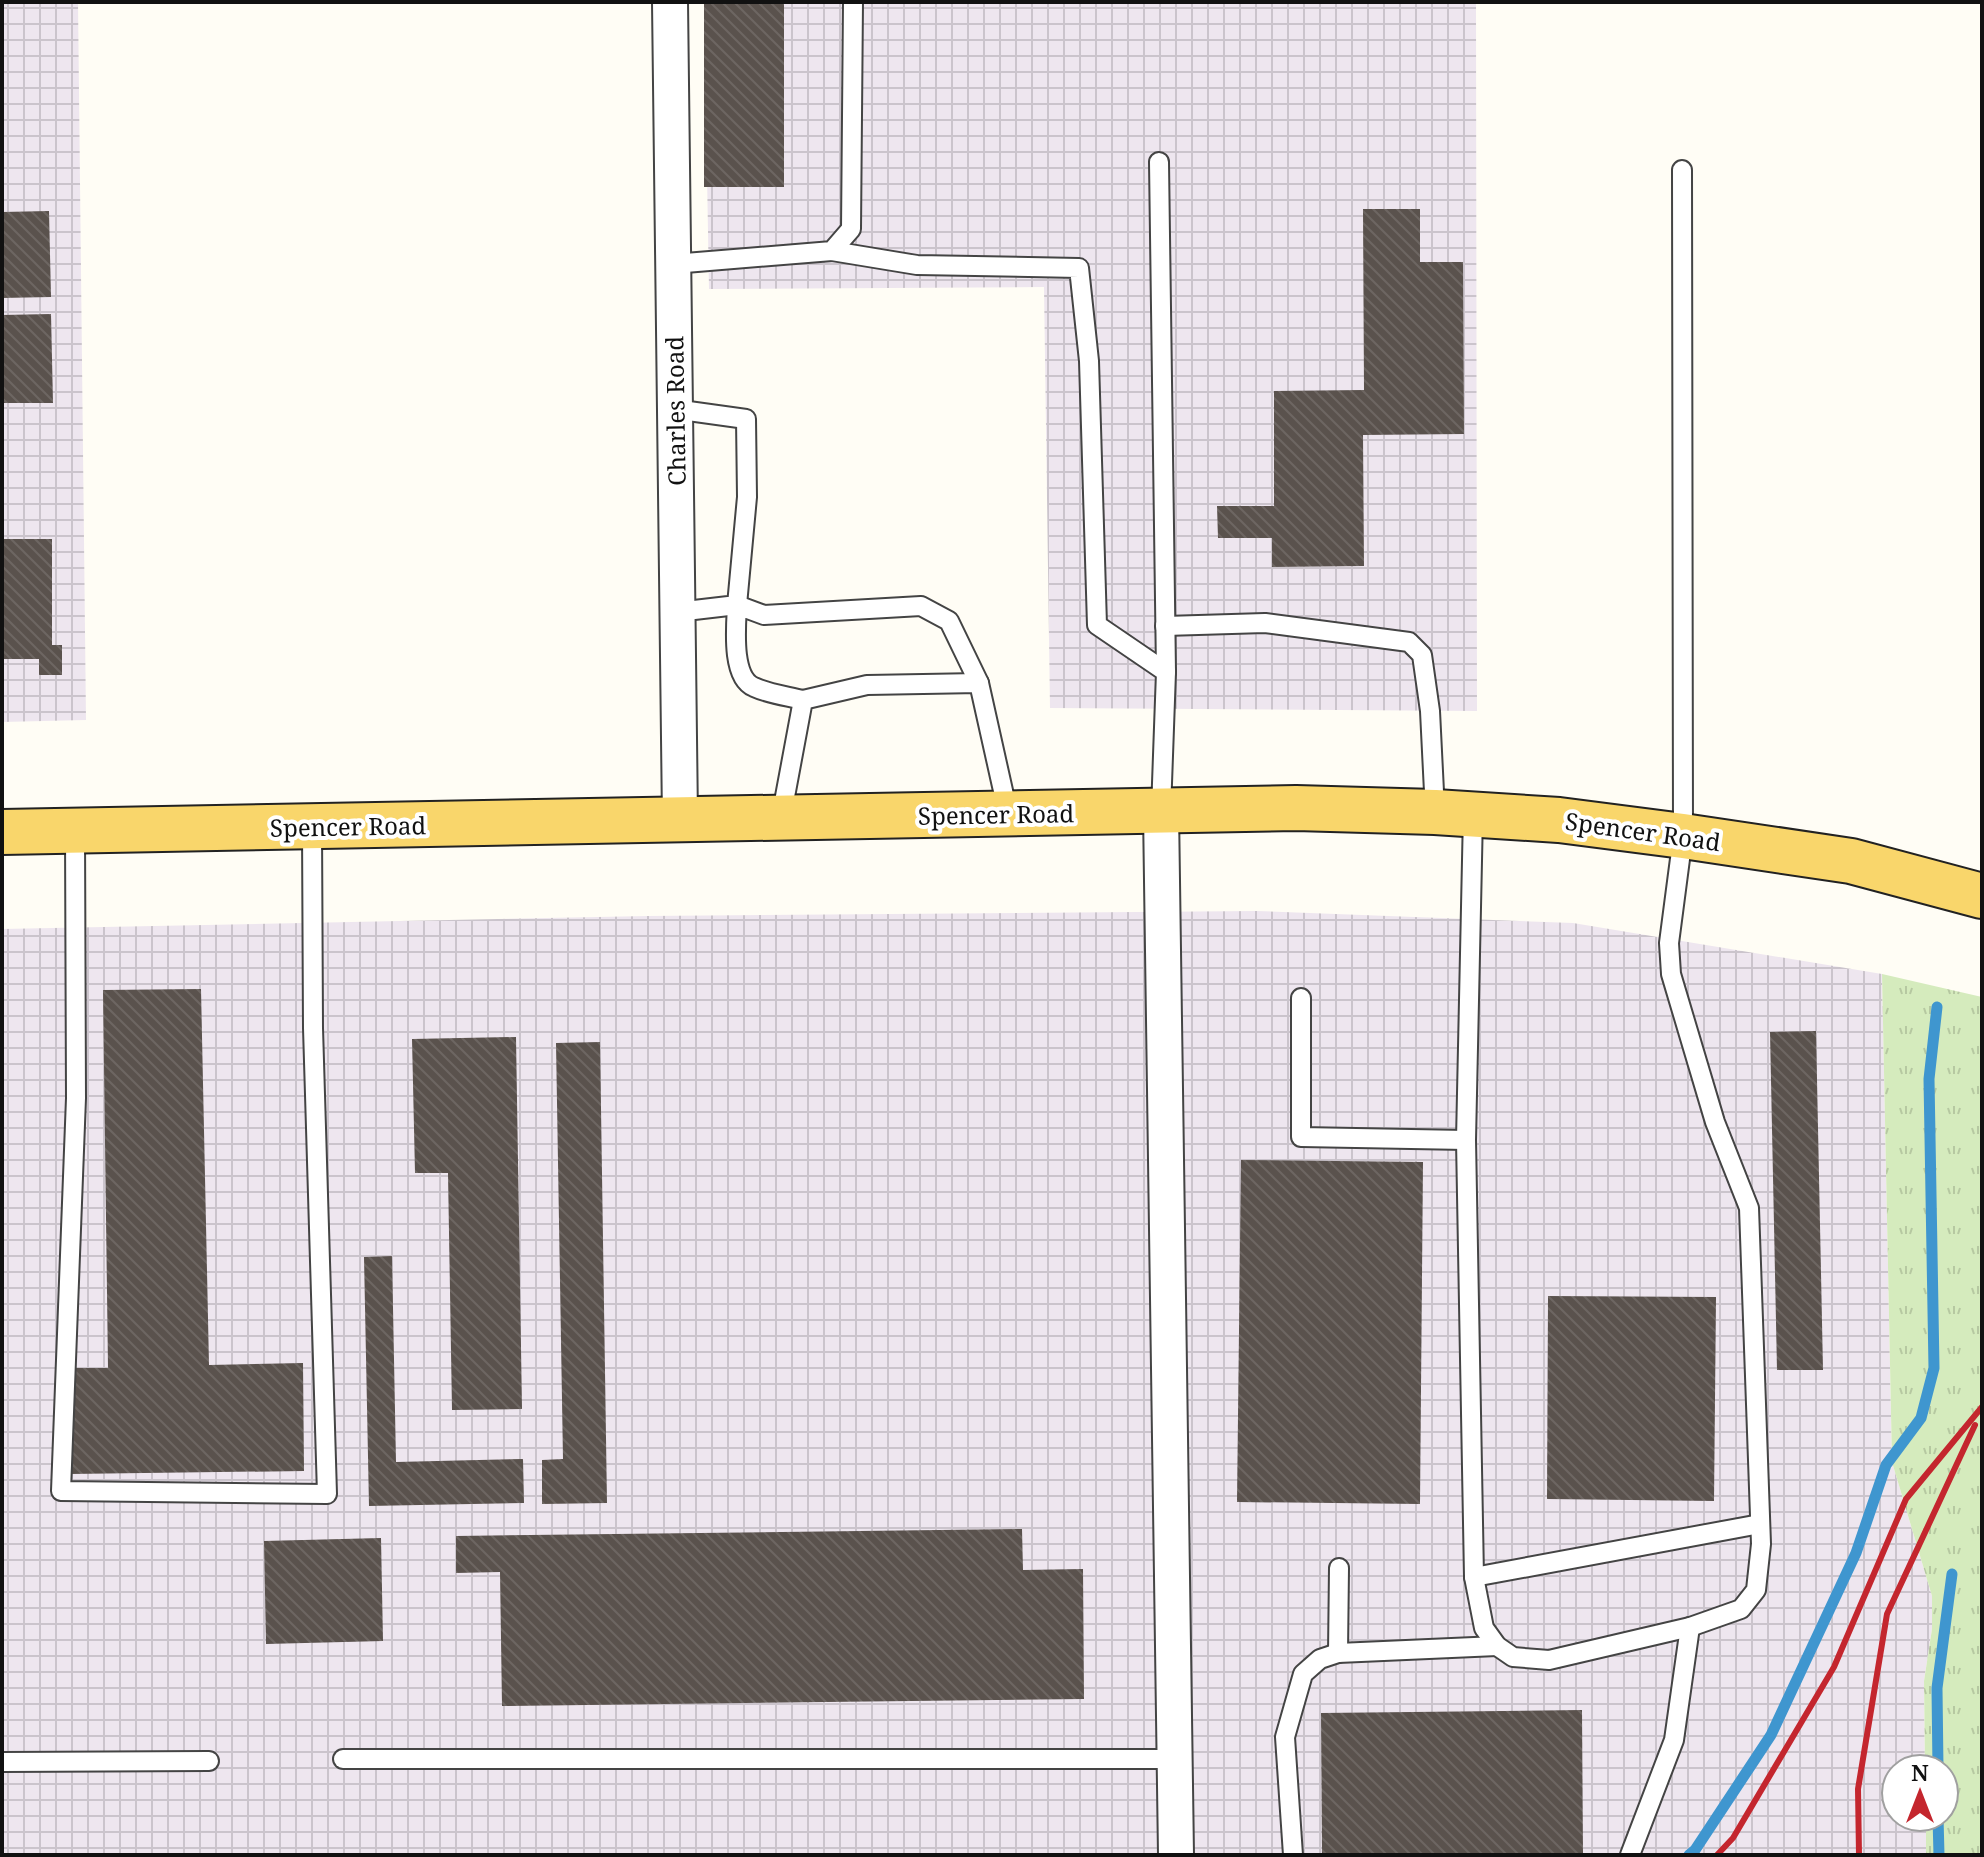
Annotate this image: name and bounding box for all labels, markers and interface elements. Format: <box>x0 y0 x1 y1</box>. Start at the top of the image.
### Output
street label: Charles Road <box>657 335 693 486</box>
street label: Spencer Road <box>918 796 1075 832</box>
street label: Spencer Road <box>1563 804 1723 858</box>
street label: Spencer Road <box>270 808 427 844</box>
north arrow <box>1880 1753 1960 1833</box>
text: N <box>1911 1757 1929 1787</box>

